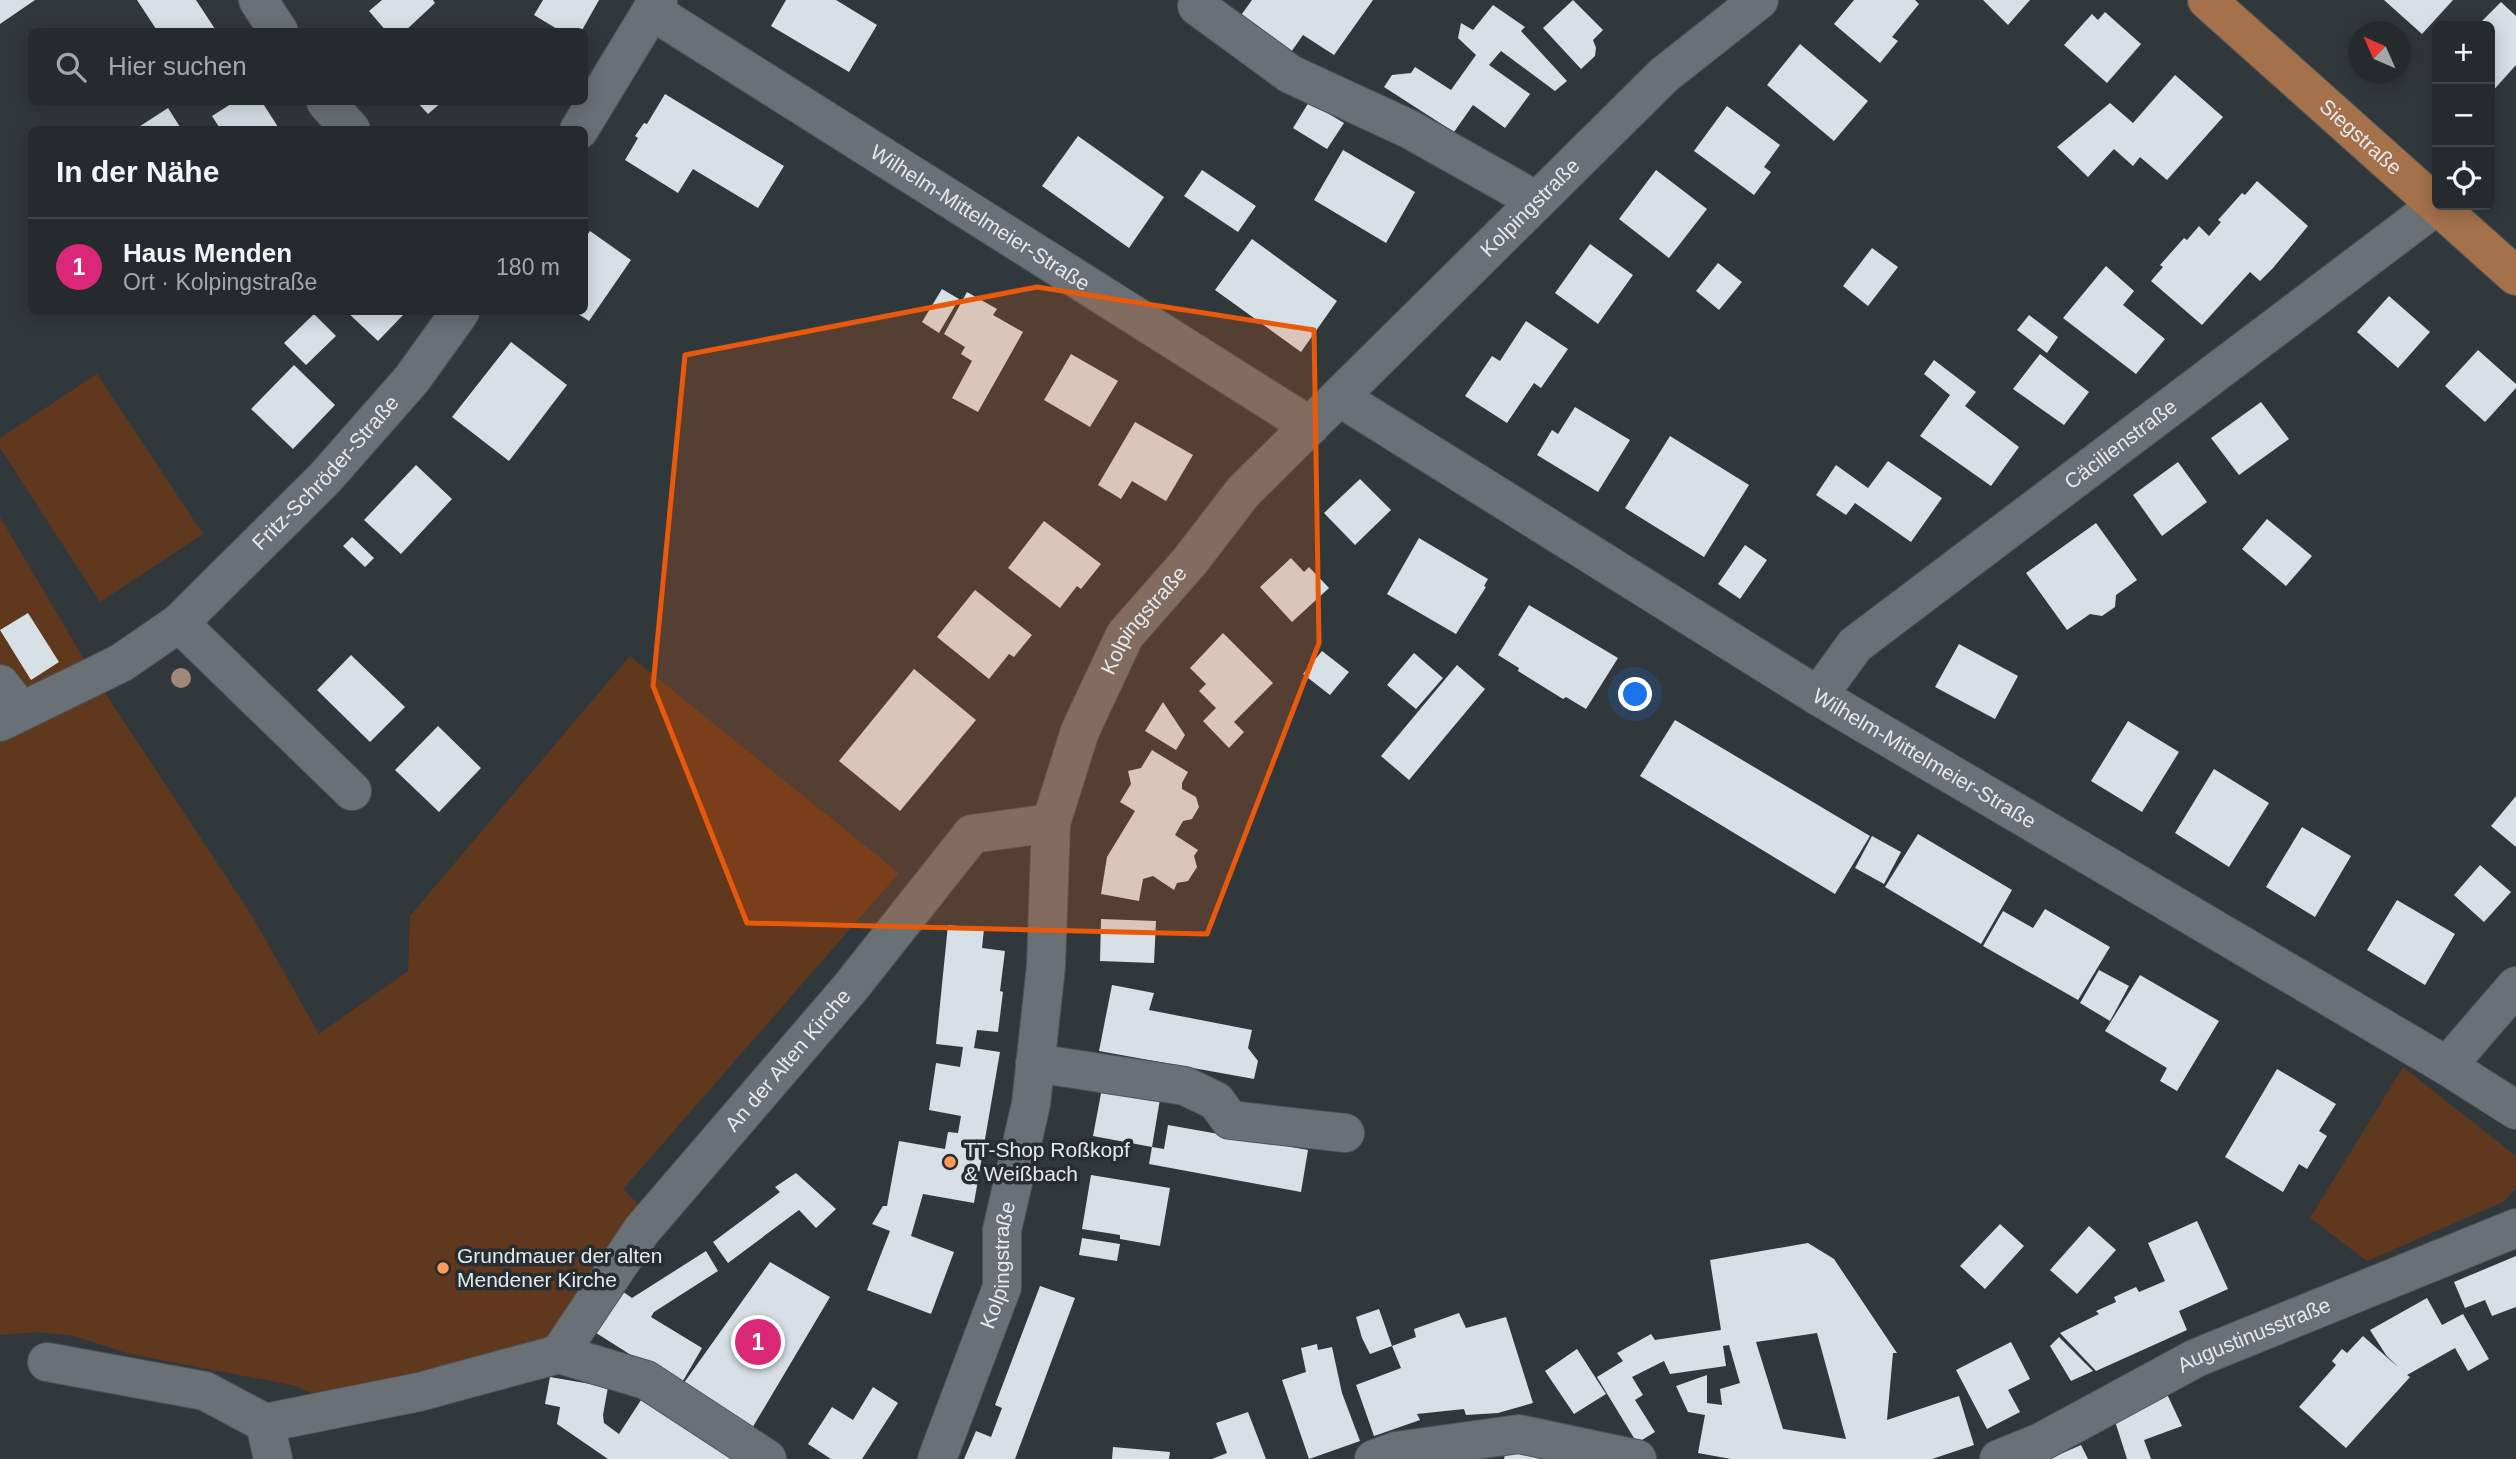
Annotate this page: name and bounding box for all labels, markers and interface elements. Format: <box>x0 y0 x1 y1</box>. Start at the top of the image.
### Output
north arrow <box>2348 21 2411 84</box>
map controls <box>2432 21 2495 210</box>
button: + <box>2432 21 2495 84</box>
search box <box>28 28 588 105</box>
icon: search <box>52 48 90 86</box>
text: Hier suchen <box>108 51 247 81</box>
button: − <box>2432 84 2495 147</box>
street label: Siegstraße <box>2315 94 2407 179</box>
street label: Wilhelm-Mittelmeier-Straße <box>867 140 1094 295</box>
button: locate <box>2432 147 2495 210</box>
street label: Kolpingstraße <box>1475 154 1584 261</box>
text: In der Nähe <box>56 155 219 188</box>
text: Haus Menden <box>123 238 292 268</box>
text: 1 <box>73 254 85 280</box>
text: 180 m <box>496 254 560 280</box>
text: Ort · Kolpingstraße <box>123 269 317 295</box>
street label: Fritz-Schröder-Straße <box>247 391 403 554</box>
street label: Cäcilienstraße <box>2060 394 2181 494</box>
street label: Kolpingstraße <box>1096 562 1191 678</box>
your location <box>1618 677 1652 711</box>
street label: Wilhelm-Mittelmeier-Straße <box>1809 684 2040 833</box>
street label: An der Alten Kirche <box>720 984 855 1136</box>
place label: TT-Shop Roßkopf & Weißbach <box>964 1138 1130 1185</box>
marker: TT-Shop Roßkopf & Weißbach <box>942 1154 958 1170</box>
street label: Kolpingstraße <box>975 1199 1019 1332</box>
place label: Grundmauer der alten Mendener Kirche <box>457 1244 662 1291</box>
marker: Grundmauer der alten Mendener Kirche <box>435 1260 451 1276</box>
street label: Augustinusstraße <box>2173 1293 2334 1377</box>
pin: 1 <box>735 1316 781 1368</box>

